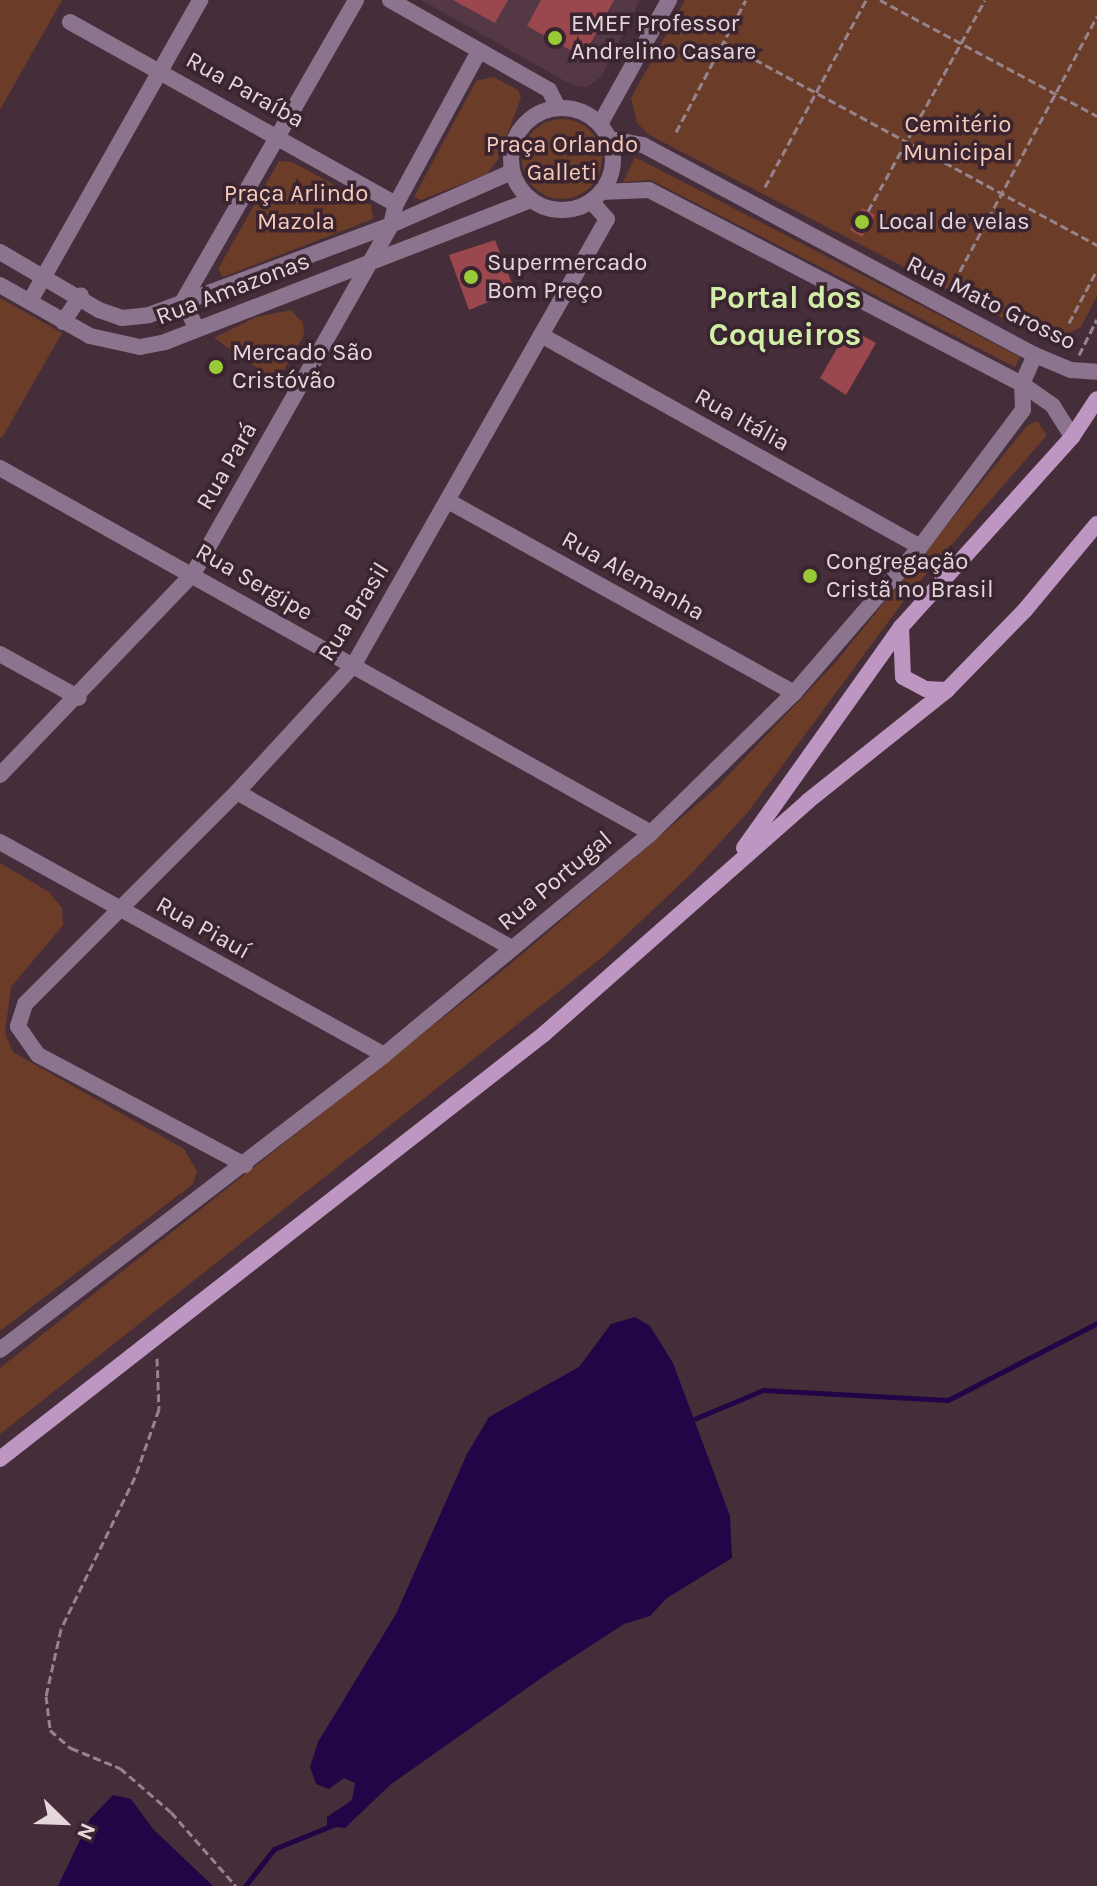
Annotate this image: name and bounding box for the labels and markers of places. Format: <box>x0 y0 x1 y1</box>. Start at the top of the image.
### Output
place label: EMEF Professor Andrelino Casare <box>571 10 756 66</box>
marker: EMEF Professor Andrelino Casare <box>546 29 564 47</box>
place label: Local de velas <box>878 208 1030 236</box>
marker: Local de velas <box>853 213 871 231</box>
place label: Supermercado Bom Preço <box>487 249 647 305</box>
marker: Supermercado Bom Preço <box>462 268 480 286</box>
place label: Mercado São Cristóvão <box>232 339 373 395</box>
marker: Mercado São Cristóvão <box>207 358 225 376</box>
place label: Congregação Cristã no Brasil <box>826 548 994 604</box>
marker: Congregação Cristã no Brasil <box>801 567 819 585</box>

